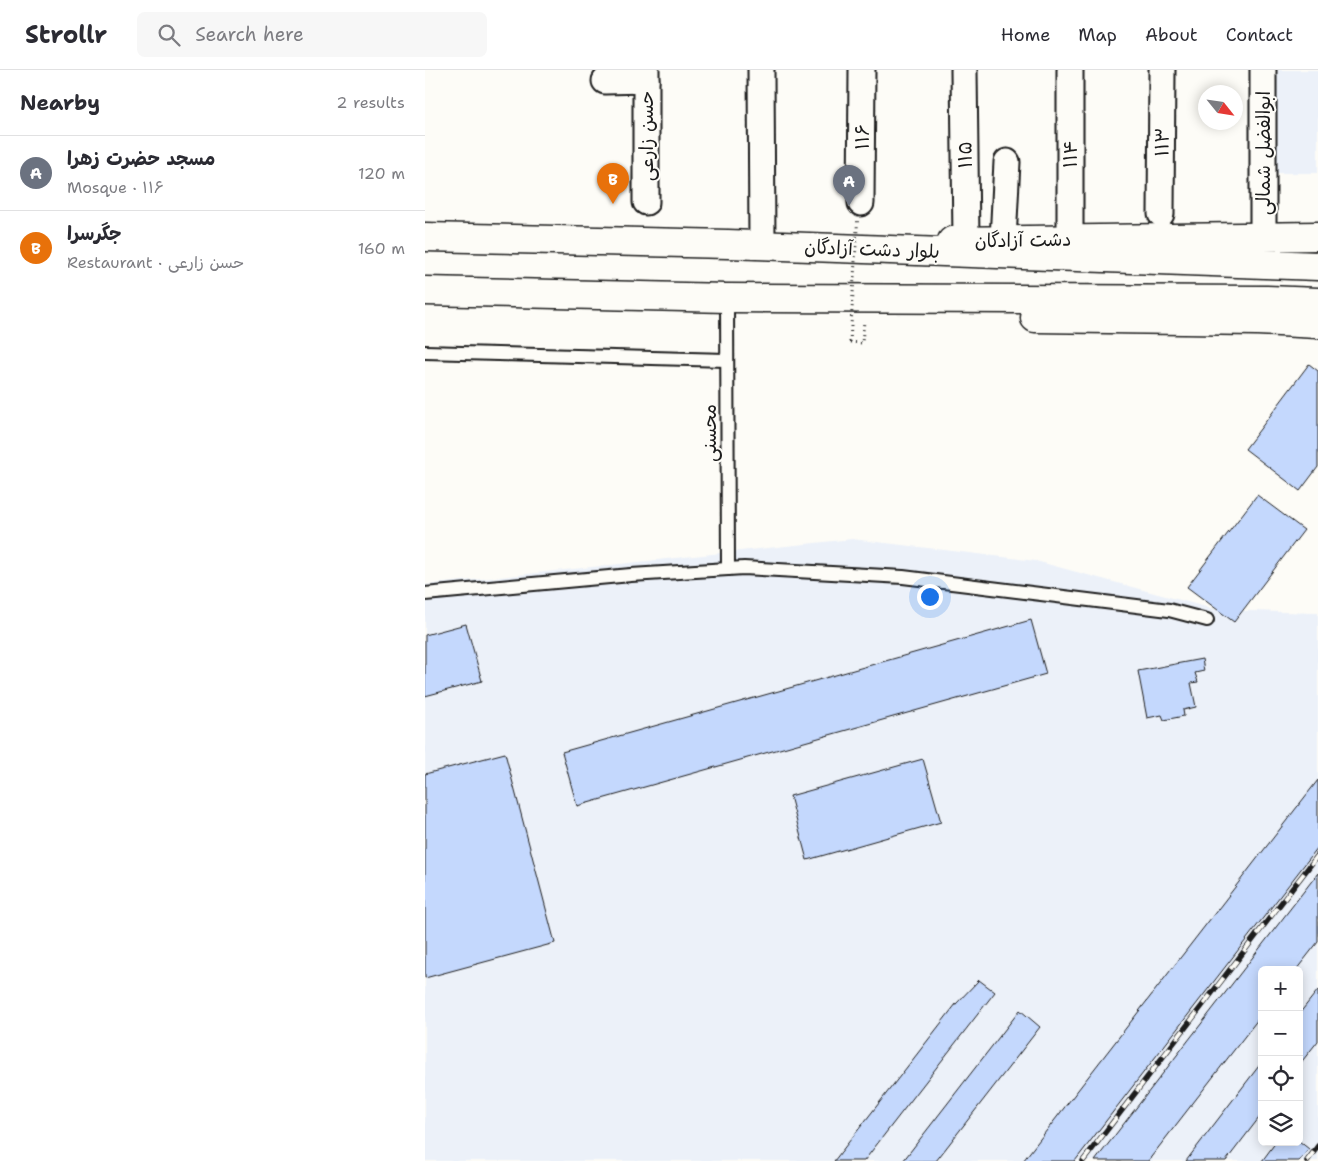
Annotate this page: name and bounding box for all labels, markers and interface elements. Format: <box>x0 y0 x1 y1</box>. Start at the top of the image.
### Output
search box <box>137 12 487 57</box>
text: Strollr <box>25 19 107 51</box>
icon: search <box>155 21 183 49</box>
text: Search here <box>195 22 304 47</box>
text: Home <box>1001 23 1050 47</box>
text: Map <box>1078 23 1117 47</box>
text: About <box>1145 23 1198 47</box>
text: Contact <box>1226 23 1293 47</box>
north arrow <box>1198 85 1243 130</box>
text: Nearby <box>20 89 100 117</box>
street label: حسن زارعی <box>634 91 659 181</box>
street label: ابوالفضل شمالی <box>1251 91 1276 215</box>
text: 2 results <box>336 92 405 113</box>
street label: ۱۱۶ <box>850 124 875 150</box>
street label: ۱۱۳ <box>1149 127 1175 157</box>
street label: ۱۱۴ <box>1058 140 1083 168</box>
street label: ۱۱۵ <box>952 141 978 169</box>
text: مسجد حضرت زهرا <box>67 146 215 171</box>
text: A <box>30 163 42 184</box>
text: 120 m <box>358 163 405 184</box>
pin: B <box>597 163 629 204</box>
pin: A <box>833 165 865 206</box>
text: Mosque · ۱۱۶ <box>67 177 164 198</box>
text: جگرسرا <box>67 221 122 246</box>
street label: دشت آزادگان <box>974 227 1072 253</box>
street label: بلوار دشت آزادگان <box>804 234 940 264</box>
text: B <box>31 238 41 259</box>
text: 160 m <box>358 238 405 259</box>
text: Restaurant · حسن زارعی <box>67 252 244 273</box>
street label: محسنی <box>697 404 722 462</box>
your location <box>917 584 943 610</box>
map controls <box>1258 966 1303 1146</box>
button: + <box>1258 966 1303 1011</box>
button: − <box>1258 1011 1303 1056</box>
button: locate <box>1258 1056 1303 1101</box>
button: layers <box>1258 1101 1303 1146</box>

